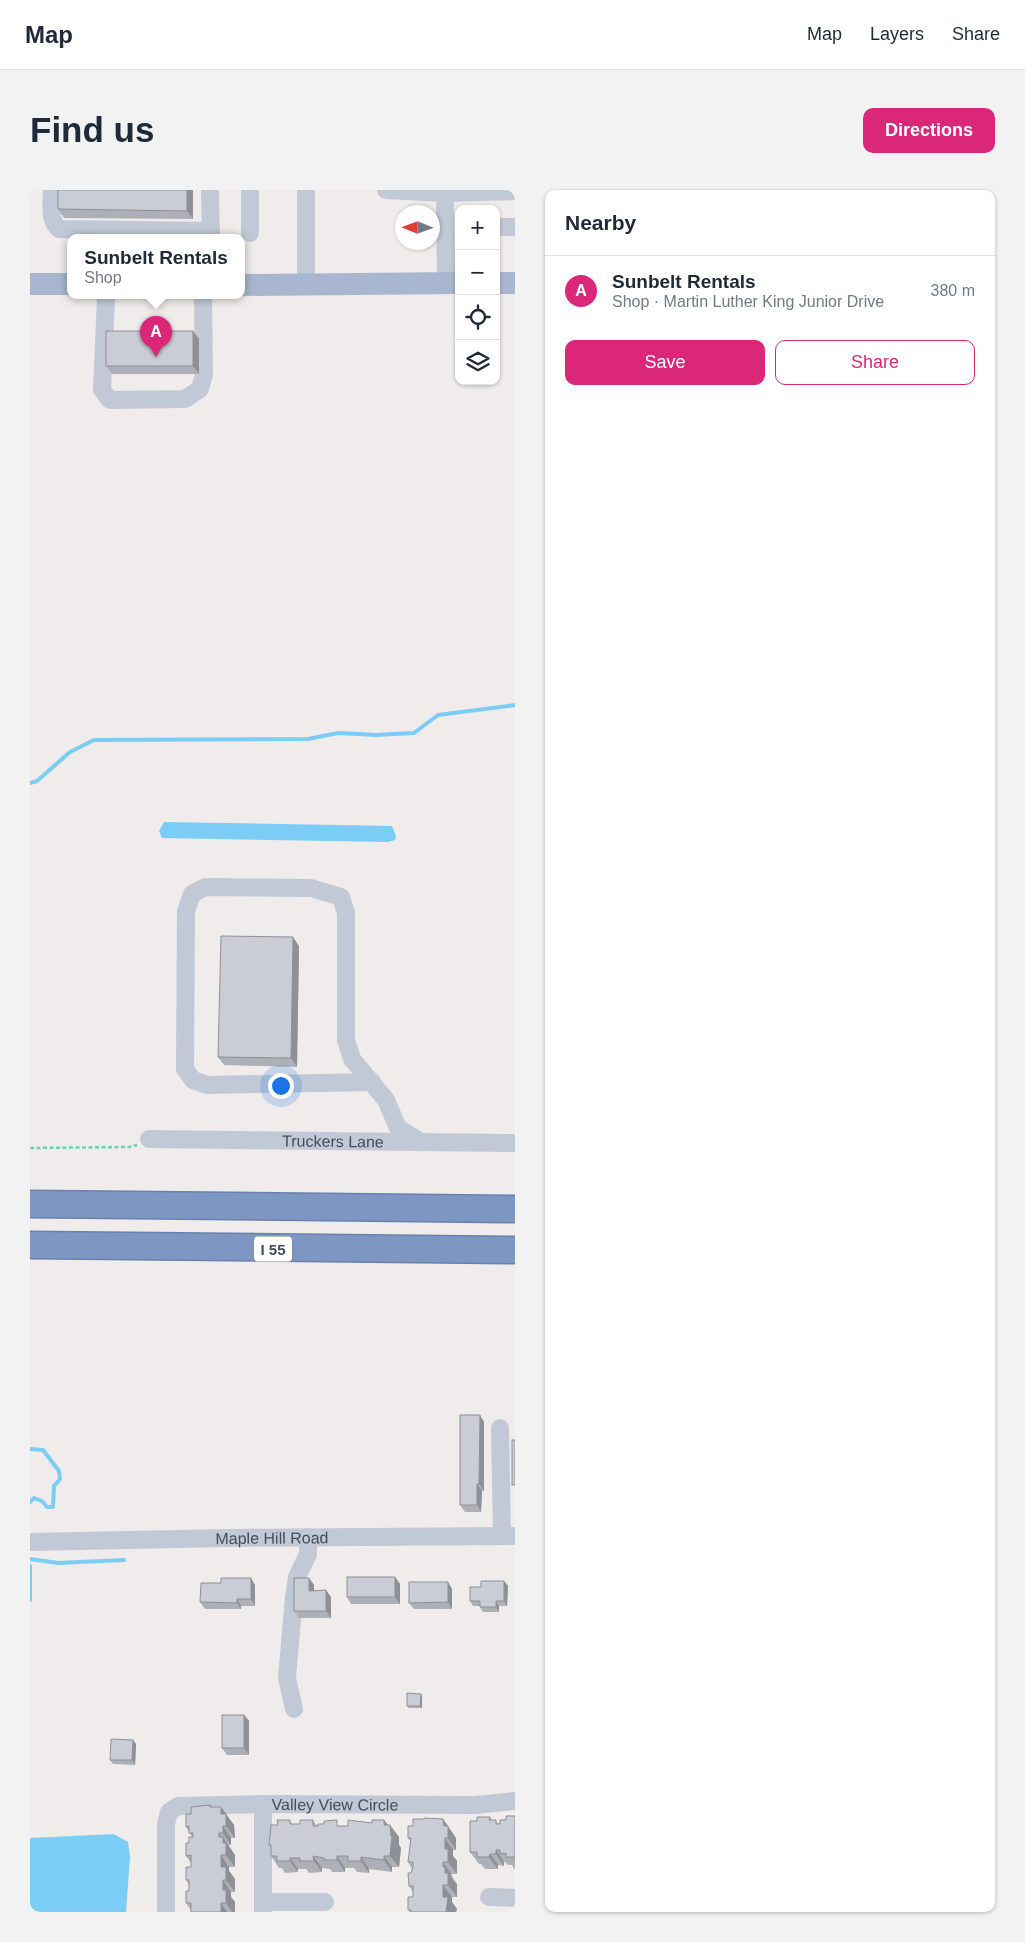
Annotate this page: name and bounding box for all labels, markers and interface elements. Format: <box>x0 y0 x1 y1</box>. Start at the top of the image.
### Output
text: Map <box>25 21 73 48</box>
text: Map <box>807 24 842 44</box>
text: Layers <box>870 24 924 44</box>
text: Share <box>952 24 1000 44</box>
button: Directions <box>863 108 995 153</box>
text: Find us <box>30 110 154 149</box>
north arrow <box>395 205 440 250</box>
map controls <box>455 205 500 385</box>
button: + <box>455 205 500 250</box>
text: Nearby <box>565 211 636 234</box>
popup <box>67 234 245 299</box>
text: Sunbelt Rentals <box>84 247 228 268</box>
button: − <box>455 250 500 295</box>
text: Shop <box>84 269 122 286</box>
text: Sunbelt Rentals <box>612 271 756 292</box>
text: A <box>575 282 587 299</box>
text: 380 m <box>931 282 975 299</box>
text: Shop · Martin Luther King Junior Drive <box>612 293 884 310</box>
button: locate <box>455 295 500 340</box>
pin: A <box>140 316 172 357</box>
button: layers <box>455 340 500 385</box>
button: Save <box>565 340 765 385</box>
button: Share <box>775 340 975 385</box>
your location <box>268 1073 294 1099</box>
street label: Truckers Lane <box>282 1132 384 1150</box>
road number: I 55 <box>254 1236 292 1262</box>
street label: Maple Hill Road <box>215 1529 329 1547</box>
street label: Valley View Circle <box>272 1796 398 1813</box>

